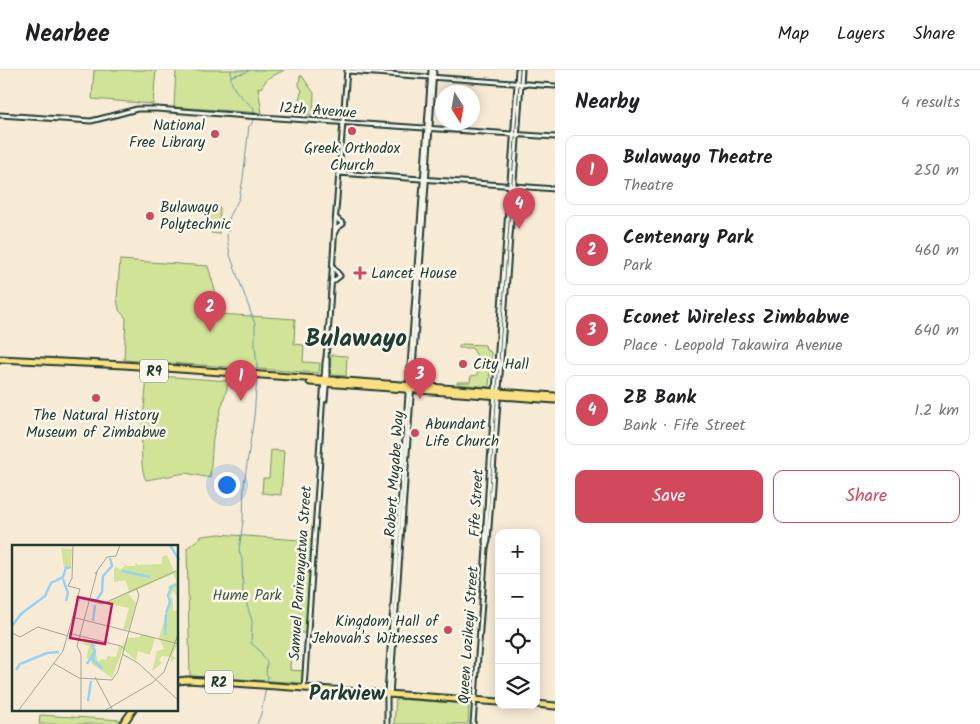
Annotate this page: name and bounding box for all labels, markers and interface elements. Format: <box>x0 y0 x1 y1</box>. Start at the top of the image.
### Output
text: Nearbee <box>25 15 110 54</box>
text: Map <box>778 20 809 49</box>
text: Layers <box>837 20 885 49</box>
text: Share <box>913 20 955 49</box>
north arrow <box>435 85 480 130</box>
text: Nearby <box>575 86 640 119</box>
text: 4 results <box>901 90 960 115</box>
street label: 12th Avenue <box>278 96 358 126</box>
place label: National Free Library <box>129 114 206 155</box>
marker: Greek Orthodox Church <box>346 125 358 137</box>
marker: National Free Library <box>209 128 221 140</box>
place label: Greek Orthodox Church <box>304 137 401 178</box>
text: Bulawayo Theatre <box>623 143 773 173</box>
text: 1 <box>590 158 594 183</box>
text: 250 m <box>914 158 959 183</box>
text: Theatre <box>623 173 674 198</box>
pin: 4 <box>503 188 535 229</box>
place label: Bulawayo Polytechnic <box>160 196 231 237</box>
marker: Bulawayo Polytechnic <box>144 210 156 222</box>
text: Centenary Park <box>623 223 753 253</box>
text: 2 <box>587 238 597 263</box>
text: 460 m <box>914 238 959 263</box>
text: Park <box>623 253 652 278</box>
place label: Lancet House <box>371 262 457 286</box>
marker: Lancet House <box>353 266 367 280</box>
pin: 2 <box>194 291 226 332</box>
text: Econet Wireless Zimbabwe <box>623 303 849 333</box>
text: 3 <box>588 318 596 343</box>
text: 640 m <box>914 318 959 343</box>
district label: Bulawayo <box>305 319 407 359</box>
text: Place · Leopold Takawira Avenue <box>623 333 842 358</box>
place label: City Hall <box>473 353 529 377</box>
pin: 3 <box>404 358 436 399</box>
marker: City Hall <box>457 358 469 370</box>
road number: R9 <box>140 360 168 382</box>
pin: 1 <box>225 360 257 401</box>
text: ZB Bank <box>623 383 696 413</box>
marker: The Natural History Museum of Zimbabwe <box>90 392 102 404</box>
text: 4 <box>588 398 596 423</box>
text: 1.2 km <box>914 398 959 423</box>
place label: The Natural History Museum of Zimbabwe <box>26 404 166 445</box>
street label: Robert Mugabe Way <box>379 409 411 538</box>
place label: Abundant Life Church <box>425 413 499 454</box>
text: Bank · Fife Street <box>623 413 746 438</box>
marker: Abundant Life Church <box>409 427 421 439</box>
street label: Fife Street <box>463 468 491 538</box>
button: Save <box>575 470 763 523</box>
button: Share <box>773 470 960 523</box>
your location <box>214 472 240 498</box>
street label: Samuel Parirenyatwa Street <box>283 485 319 661</box>
map controls <box>495 529 540 709</box>
button: + <box>495 529 540 574</box>
inset map <box>12 545 179 712</box>
street label: Queen Lozikeyi Street <box>452 565 486 705</box>
button: − <box>495 574 540 619</box>
park label: Hume Park <box>212 584 283 608</box>
place label: Kingdom Hall of Jehovah's Witnesses <box>312 610 439 651</box>
button: locate <box>495 619 540 664</box>
marker: Kingdom Hall of Jehovah's Witnesses <box>442 624 454 636</box>
button: layers <box>495 664 540 709</box>
road number: R2 <box>205 670 233 694</box>
district label: Parkview <box>309 679 386 711</box>

